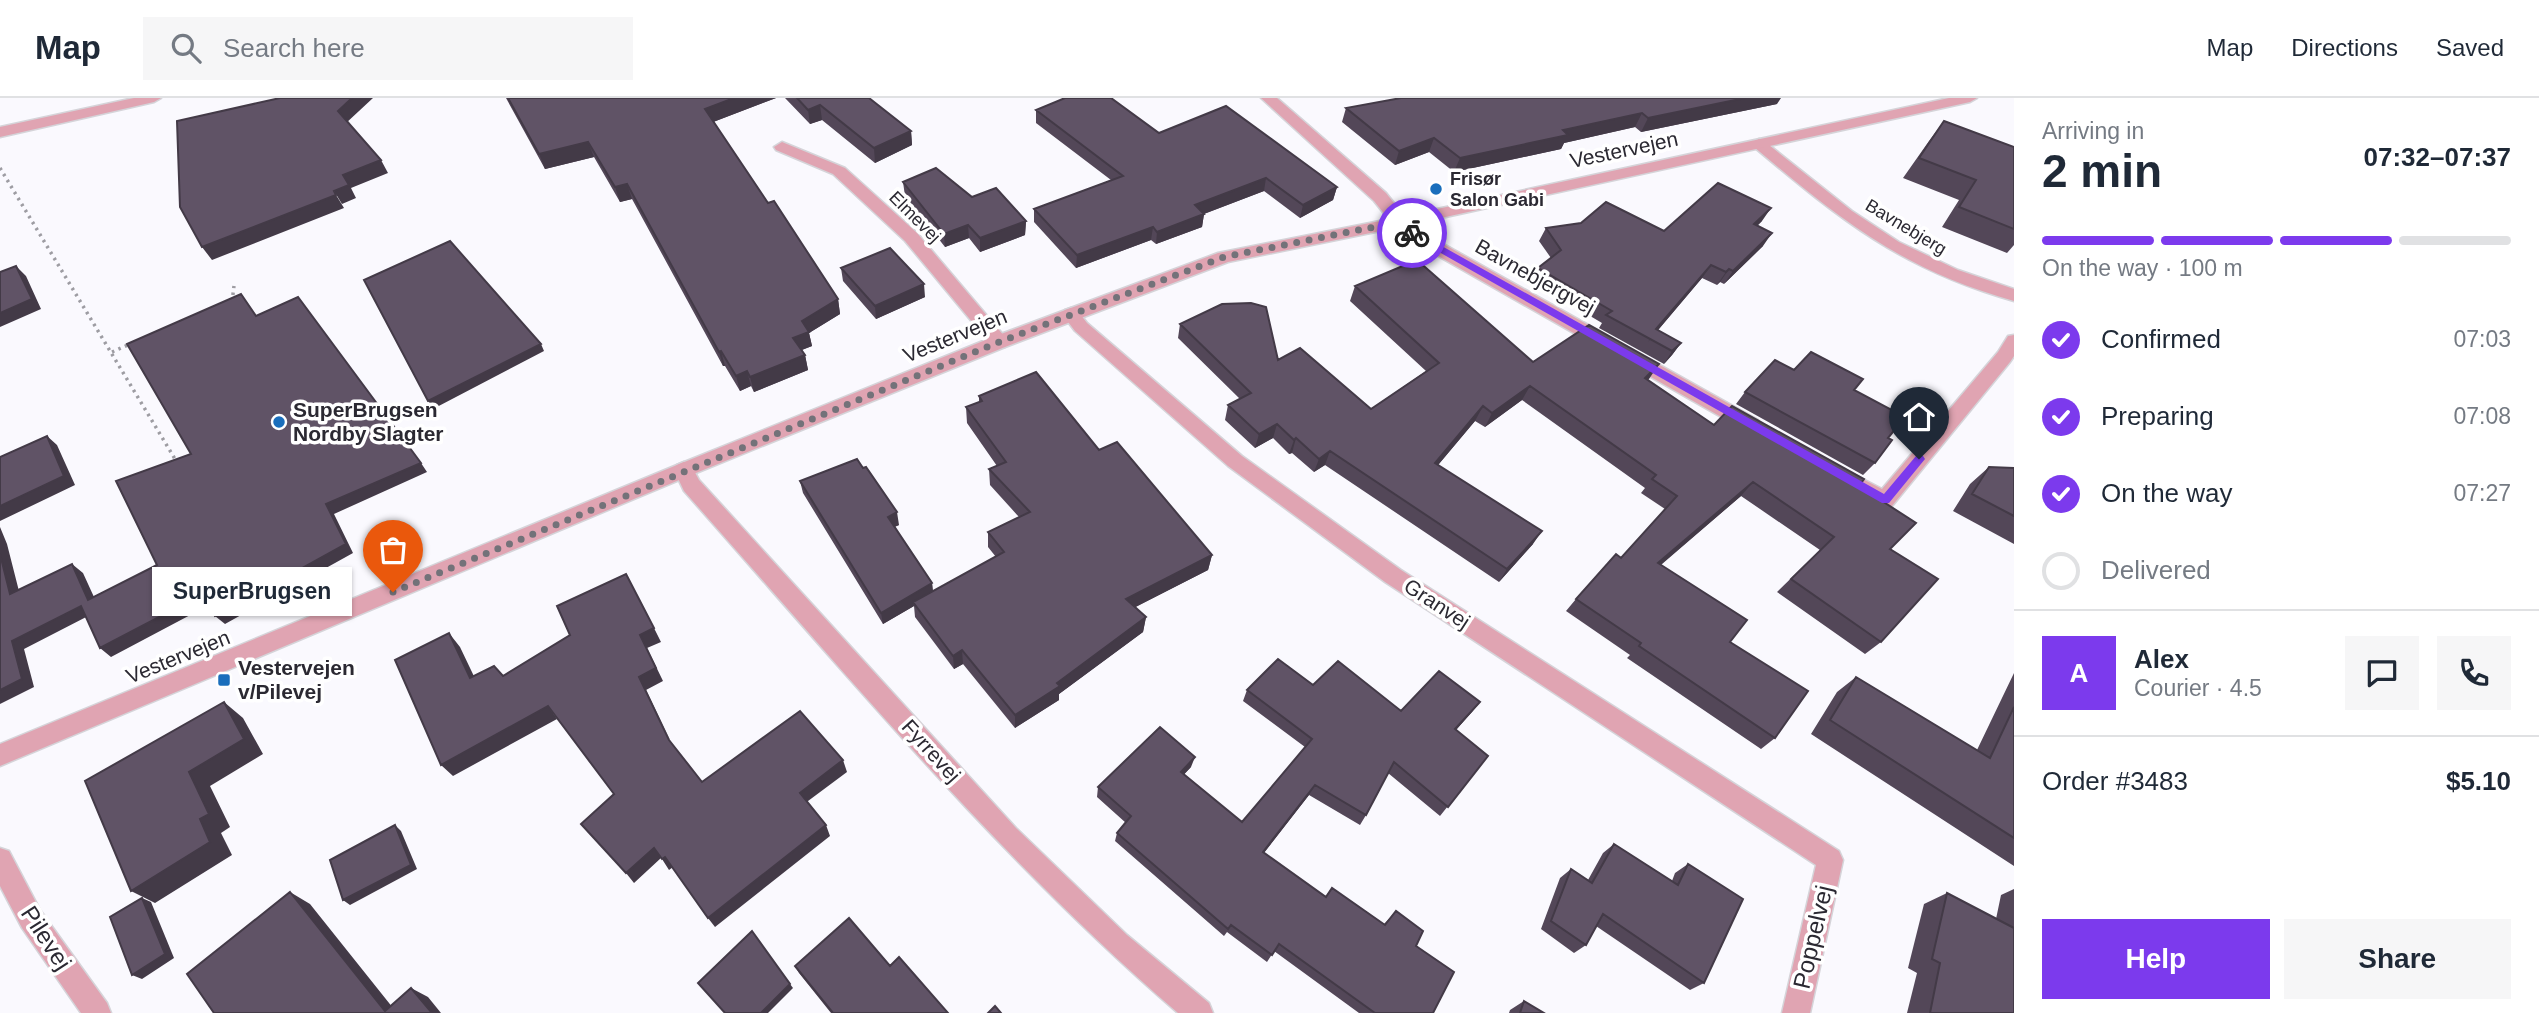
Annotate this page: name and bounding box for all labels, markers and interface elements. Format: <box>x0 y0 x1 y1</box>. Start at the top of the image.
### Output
search box <box>143 17 633 80</box>
text: Map <box>35 29 101 66</box>
icon: search <box>167 29 205 67</box>
text: Search here <box>223 33 365 63</box>
text: Map <box>2207 34 2253 61</box>
text: Directions <box>2291 34 2398 61</box>
text: Saved <box>2436 34 2504 61</box>
text: Arriving in <box>2042 118 2144 144</box>
street label: Vestervejen <box>1568 127 1680 172</box>
text: 07:32–07:37 <box>2364 142 2511 172</box>
text: 2 min <box>2042 145 2162 197</box>
place label: Frisør Salon Gabi <box>1450 169 1544 210</box>
marker: Frisør Salon Gabi <box>1428 181 1444 197</box>
street label: Elmevej <box>885 187 945 247</box>
street label: Bavnebjerg <box>1862 195 1950 259</box>
courier <box>1377 198 1447 268</box>
icon: bike <box>1393 214 1431 252</box>
street label: Bavnebjergvej <box>1471 234 1599 319</box>
text: On the way · 100 m <box>2042 255 2243 281</box>
street label: Vestervejen <box>900 304 1010 367</box>
icon: check <box>2042 321 2080 359</box>
text: Confirmed <box>2101 324 2221 354</box>
text: 07:03 <box>2453 326 2511 352</box>
pin <box>1889 387 1949 459</box>
place label: SuperBrugsen Nordby Slagter <box>293 398 444 445</box>
icon: home <box>1900 398 1938 436</box>
icon: check <box>2042 398 2080 436</box>
text: Preparing <box>2101 401 2214 431</box>
text: 07:08 <box>2453 403 2511 429</box>
marker: SuperBrugsen Nordby Slagter <box>271 414 287 430</box>
icon: check <box>2042 475 2080 513</box>
text: On the way <box>2101 478 2233 508</box>
text: 07:27 <box>2453 480 2511 506</box>
pin <box>363 520 423 592</box>
icon: bag <box>374 531 412 569</box>
text: Delivered <box>2101 555 2211 585</box>
callout: SuperBrugsen <box>152 568 351 616</box>
street label: Granvej <box>1400 574 1474 633</box>
text: SuperBrugsen <box>173 578 331 604</box>
street label: Vestervejen <box>123 625 233 688</box>
button: chat <box>2345 636 2419 710</box>
button: phone <box>2437 636 2511 710</box>
text: Alex <box>2134 644 2189 674</box>
place label: Vestervejen v/Pilevej <box>238 656 355 703</box>
text: A <box>2070 658 2088 688</box>
marker: Vestervejen v/Pilevej <box>216 672 232 688</box>
text: Courier · 4.5 <box>2134 675 2262 701</box>
street label: Fyrrevej <box>897 715 965 787</box>
text: Order #3483 <box>2042 766 2188 796</box>
text: $5.10 <box>2446 766 2511 796</box>
street label: Poppelvej <box>1788 882 1838 991</box>
street label: Pilevej <box>16 901 77 975</box>
button: Help <box>2042 919 2270 999</box>
button: Share <box>2284 919 2511 999</box>

